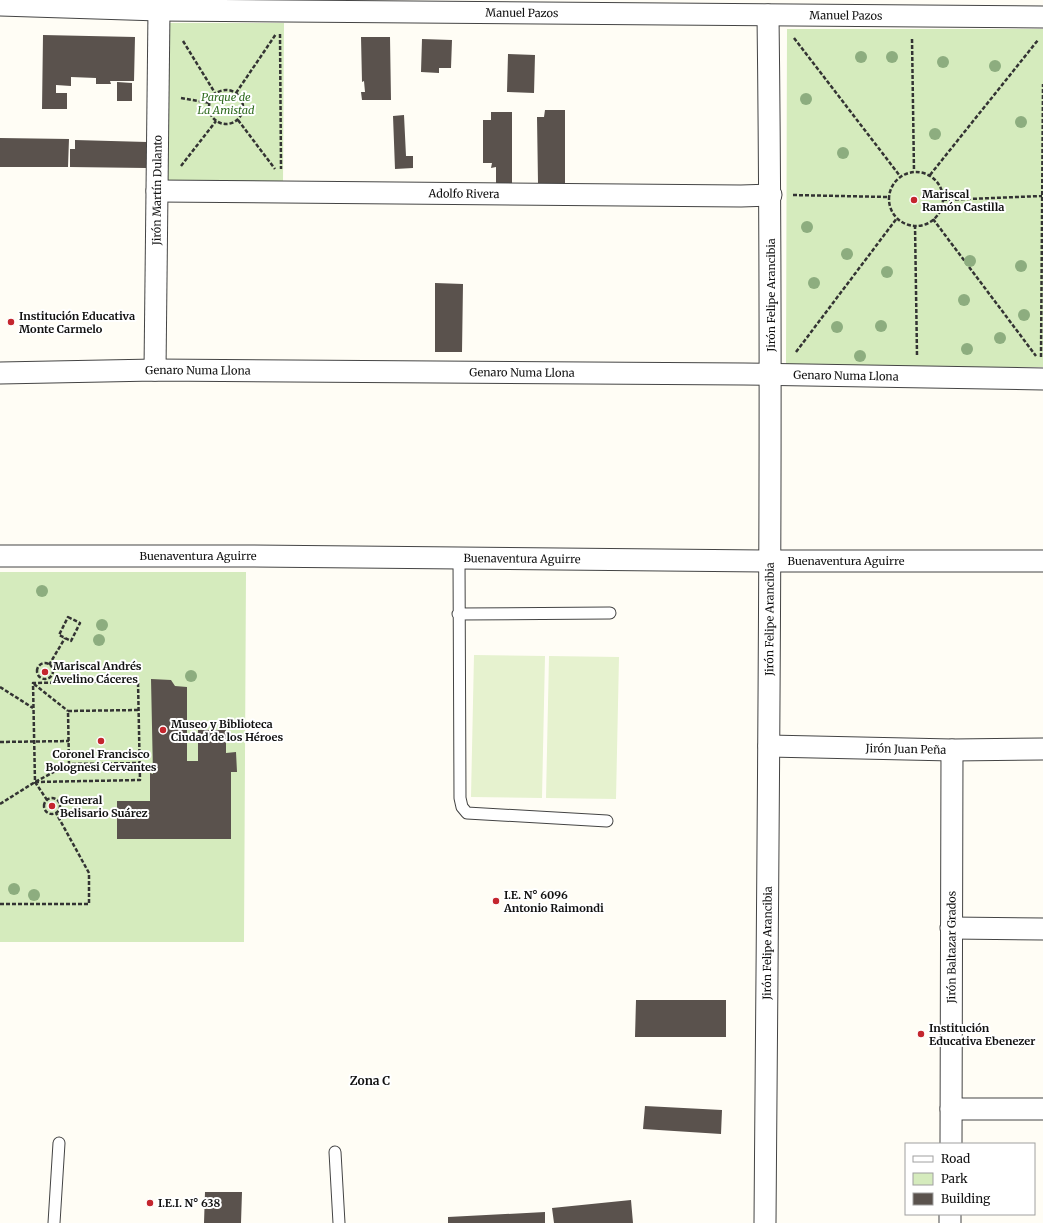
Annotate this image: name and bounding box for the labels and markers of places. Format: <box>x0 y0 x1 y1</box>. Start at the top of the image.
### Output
place label: Mariscal Ramón Castilla <box>922 187 1004 214</box>
marker: Mariscal Ramón Castilla <box>909 195 919 205</box>
place label: Institución Educativa Monte Carmelo <box>19 309 135 336</box>
marker: Institución Educativa Monte Carmelo <box>6 317 16 327</box>
place label: Mariscal Andrés Avelino Cáceres <box>52 659 142 686</box>
marker: Mariscal Andrés Avelino Cáceres <box>40 667 50 677</box>
place label: Museo y Biblioteca Ciudad de los Héroes <box>171 717 283 744</box>
marker: Museo y Biblioteca Ciudad de los Héroes <box>158 725 168 735</box>
marker: Coronel Francisco Bolognesi Cervantes <box>96 736 106 746</box>
place label: Coronel Francisco Bolognesi Cervantes <box>45 747 157 774</box>
place label: General Belisario Suárez <box>60 793 148 820</box>
marker: General Belisario Suárez <box>47 801 57 811</box>
place label: I.E. N° 6096 Antonio Raimondi <box>503 888 604 915</box>
marker: I.E. N° 6096 Antonio Raimondi <box>491 896 501 906</box>
place label: Institución Educativa Ebenezer <box>929 1021 1035 1048</box>
marker: Institución Educativa Ebenezer <box>916 1029 926 1039</box>
place label: I.E.I. N° 638 <box>158 1196 220 1210</box>
marker: I.E.I. N° 638 <box>145 1198 155 1208</box>

